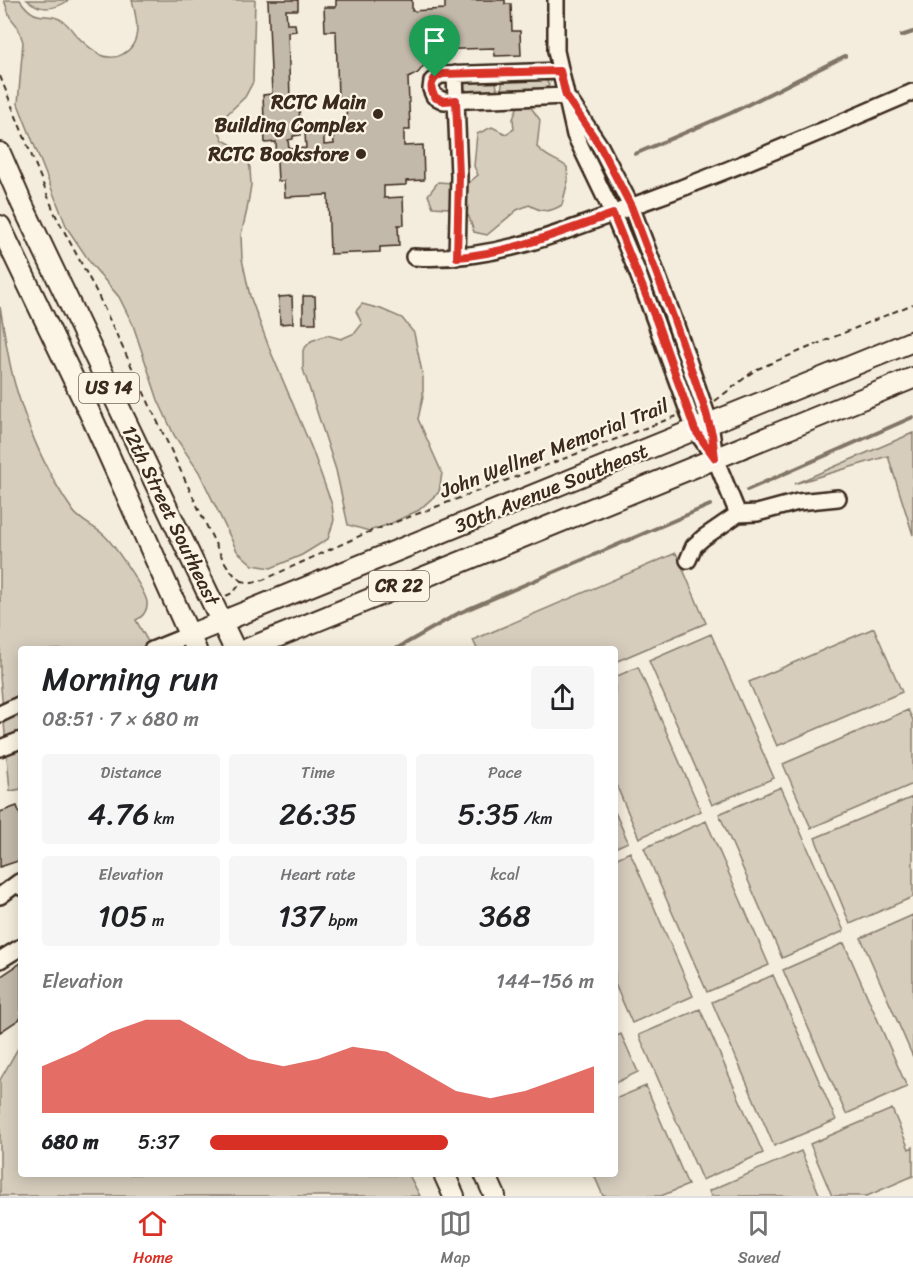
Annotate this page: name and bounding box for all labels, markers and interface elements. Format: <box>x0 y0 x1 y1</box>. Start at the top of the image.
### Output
pin <box>409 15 460 77</box>
icon: arrive <box>418 24 451 57</box>
place label: RCTC Main Building Complex <box>214 85 367 143</box>
marker: RCTC Main Building Complex <box>371 107 385 121</box>
place label: RCTC Bookstore <box>207 137 350 172</box>
marker: RCTC Bookstore <box>354 147 368 161</box>
road number: US 14 <box>79 373 139 403</box>
street label: John Wellner Memorial Trail <box>434 388 675 509</box>
street label: 12th Street Southeast <box>112 419 230 612</box>
street label: 30th Avenue Southeast <box>449 433 654 543</box>
road number: CR 22 <box>369 571 429 601</box>
text: Morning run <box>42 650 218 708</box>
button: share <box>531 666 594 729</box>
text: 08:51 · 7 × 680 m <box>42 702 199 737</box>
text: Distance <box>101 758 161 787</box>
text: Time <box>301 758 335 787</box>
text: Pace <box>488 758 522 787</box>
text: 4.76 <box>88 787 150 841</box>
text: 26:35 <box>279 787 357 841</box>
text: 5:35 <box>457 787 520 841</box>
text: km <box>150 804 174 833</box>
text: /km <box>520 804 553 833</box>
text: Elevation <box>99 860 163 889</box>
text: Heart rate <box>280 860 356 889</box>
text: kcal <box>490 860 520 889</box>
text: 105 <box>98 889 148 943</box>
text: 137 <box>278 889 324 943</box>
text: 368 <box>479 889 531 943</box>
text: m <box>148 906 164 935</box>
text: bpm <box>324 906 358 935</box>
text: Elevation <box>42 964 123 999</box>
text: 144–156 m <box>496 964 594 999</box>
text: 680 m <box>42 1125 99 1160</box>
text: 5:37 <box>138 1125 179 1160</box>
tab: Home <box>133 1207 173 1272</box>
tab: Map <box>439 1207 472 1272</box>
tab: Saved <box>738 1207 780 1272</box>

